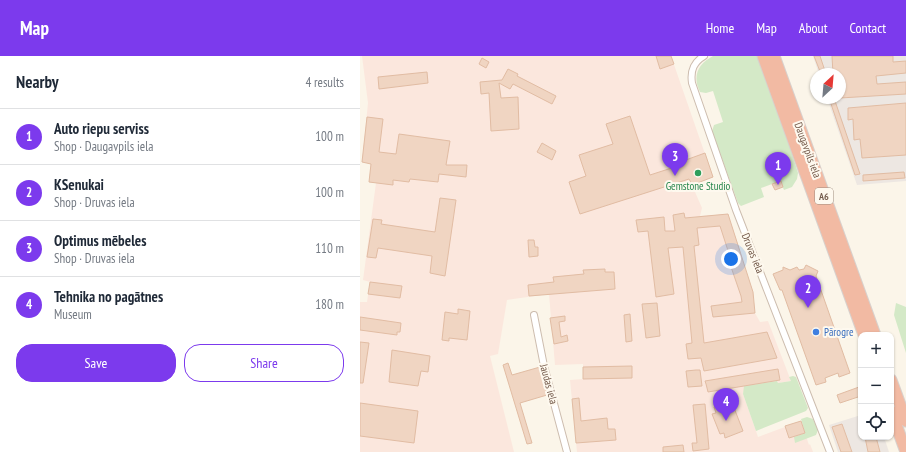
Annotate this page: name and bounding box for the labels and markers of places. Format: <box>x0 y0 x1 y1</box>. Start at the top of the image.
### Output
pin: 3 <box>662 143 688 176</box>
pin: 1 <box>765 152 791 185</box>
marker: Gemstone Studio <box>693 168 703 178</box>
place label: Gemstone Studio <box>666 179 731 193</box>
pin: 2 <box>795 275 821 308</box>
place label: Pārogre <box>824 325 854 339</box>
marker: Pārogre <box>811 327 821 337</box>
pin: 4 <box>713 388 739 421</box>

